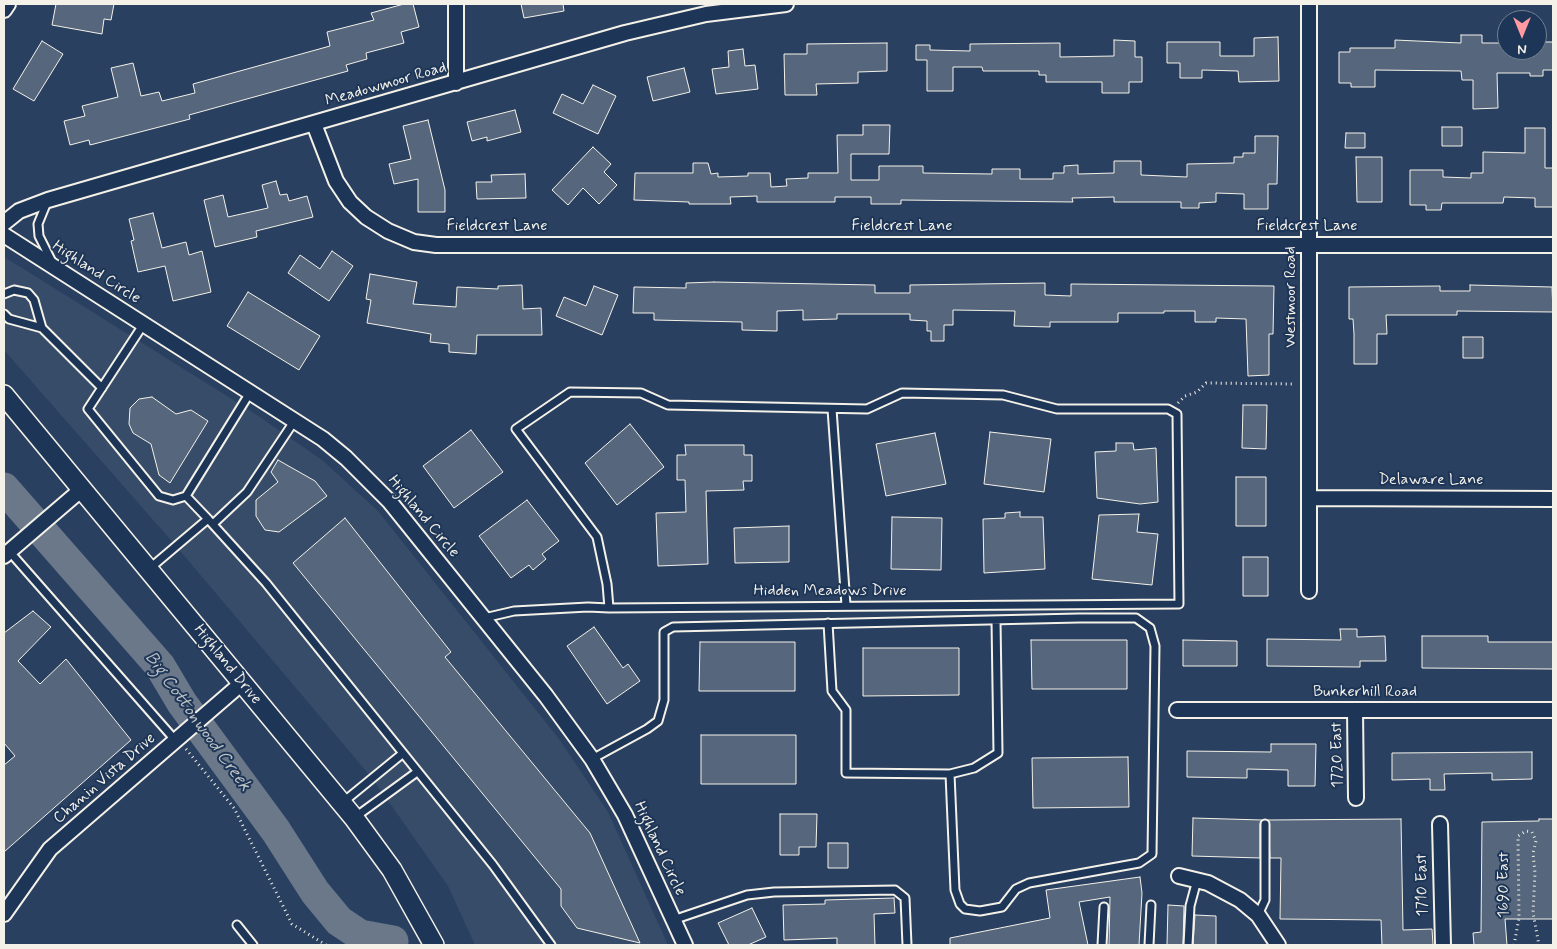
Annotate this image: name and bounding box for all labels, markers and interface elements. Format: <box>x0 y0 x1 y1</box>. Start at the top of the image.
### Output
north arrow <box>1497 10 1547 60</box>
text: N <box>1517 40 1527 58</box>
street label: Meadowmoor Road <box>323 59 449 111</box>
street label: Fieldcrest Lane <box>446 217 548 237</box>
street label: Fieldcrest Lane <box>851 217 953 237</box>
street label: Fieldcrest Lane <box>1256 217 1358 237</box>
street label: Highland Circle <box>48 237 144 309</box>
street label: Westmoor Road <box>1282 246 1302 348</box>
street label: Delaware Lane <box>1379 471 1483 491</box>
street label: Highland Circle <box>383 472 463 562</box>
street label: Hidden Meadows Drive <box>753 582 907 602</box>
street label: Highland Drive <box>189 621 265 709</box>
water label: Big Cottonwood Creek <box>139 648 255 796</box>
street label: Bunkerhill Road <box>1313 683 1417 703</box>
street label: 1720 East <box>1328 722 1348 788</box>
street label: Chanin Vista Drive <box>50 729 160 829</box>
street label: Highland Circle <box>629 799 689 899</box>
street label: 1690 East <box>1495 852 1515 918</box>
street label: 1710 East <box>1413 853 1433 917</box>

